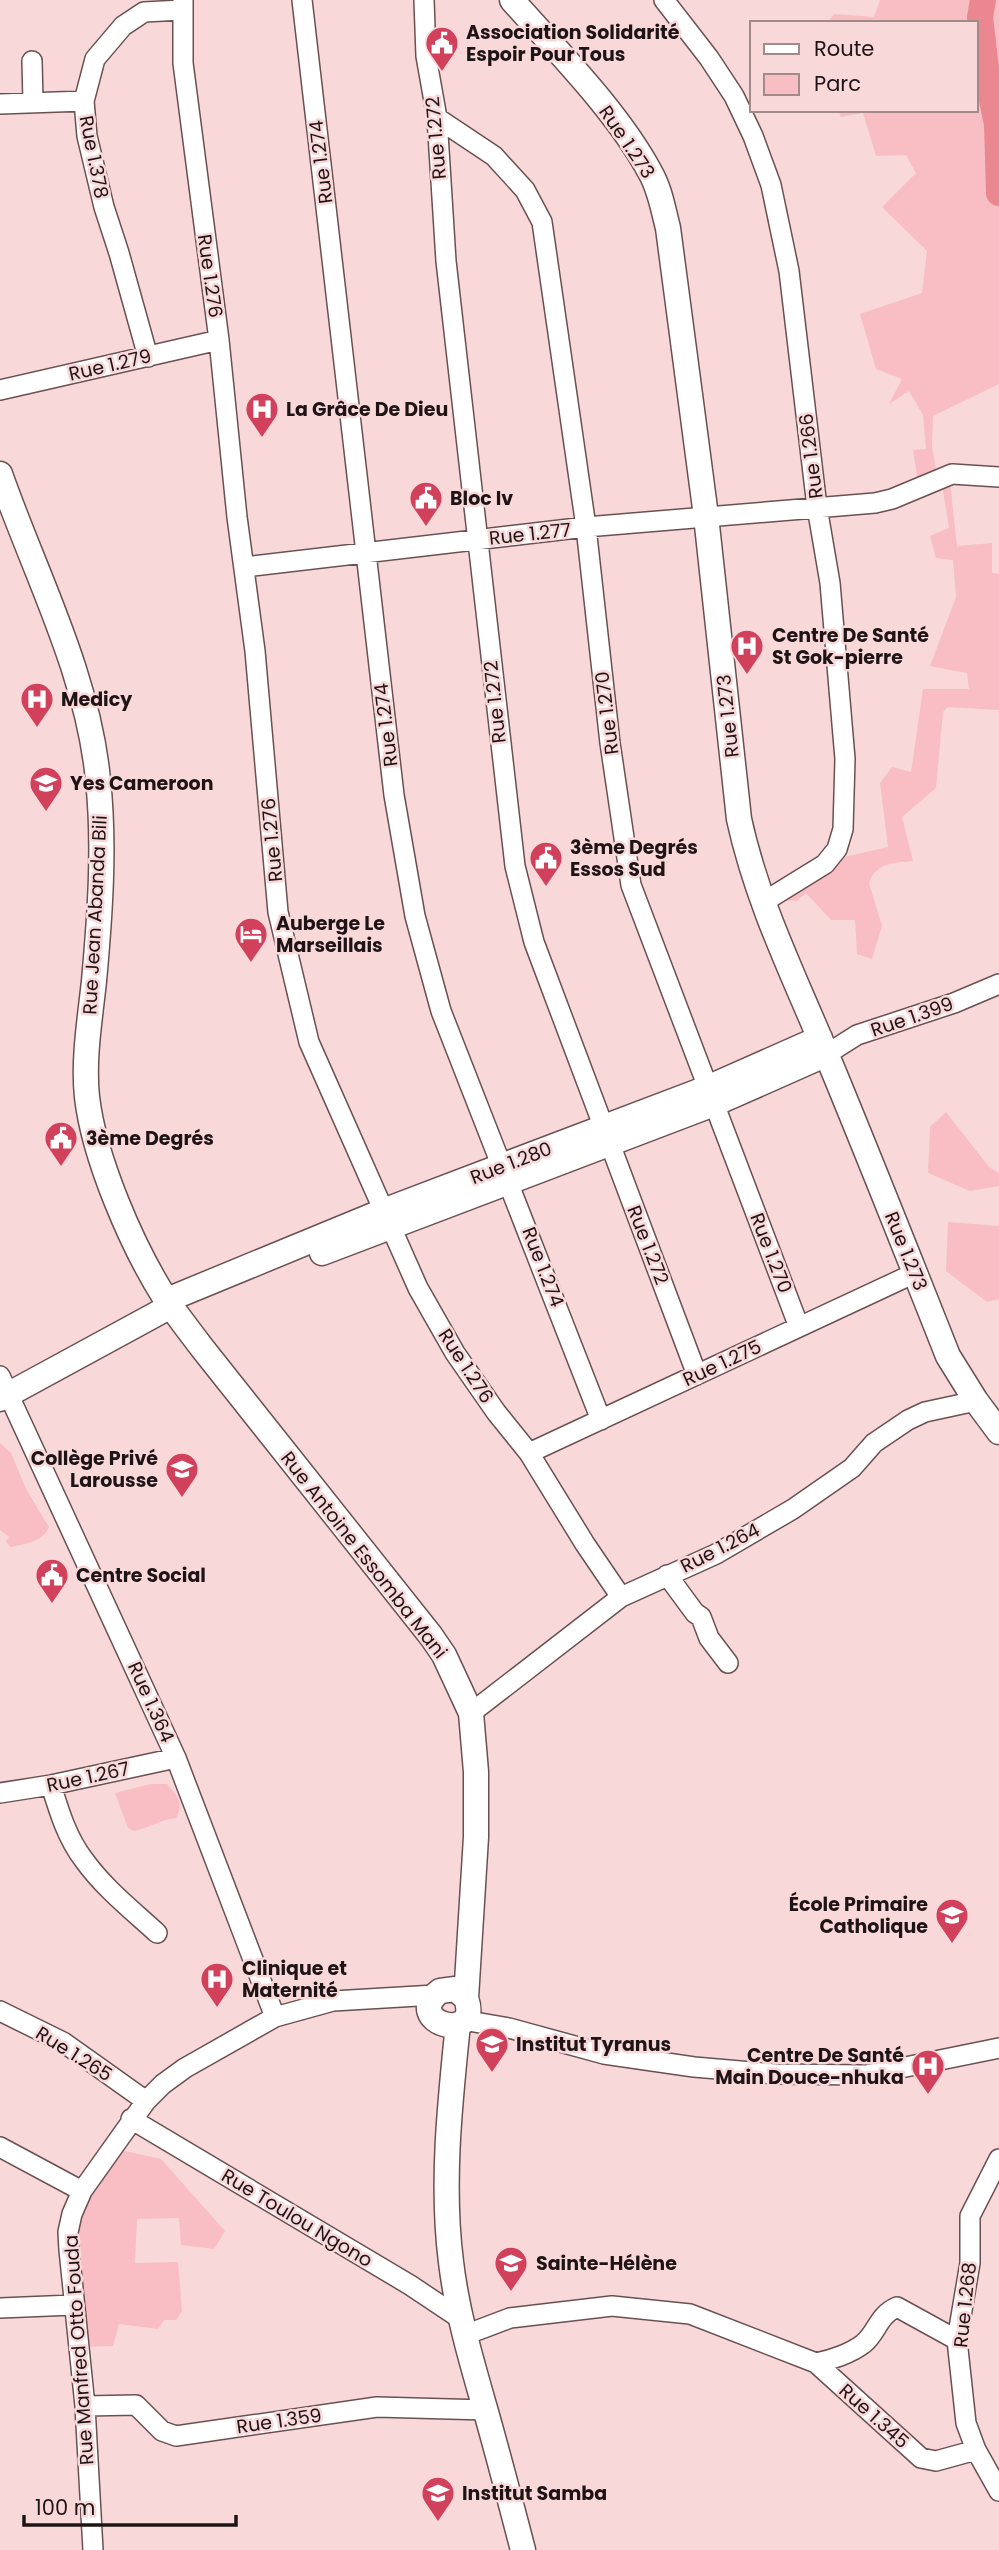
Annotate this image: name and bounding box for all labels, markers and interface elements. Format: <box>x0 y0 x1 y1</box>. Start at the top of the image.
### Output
place label: Association Solidarité Espoir Pour Tous <box>466 19 680 68</box>
legend <box>750 21 978 112</box>
public building icon: Association Solidarité Espoir Pour Tous <box>423 24 461 73</box>
text: Route <box>814 34 874 63</box>
text: Parc <box>814 69 861 98</box>
street label: Rue 1.272 <box>419 95 453 180</box>
street label: Rue 1.273 <box>593 100 661 184</box>
street label: Rue 1.378 <box>73 113 115 201</box>
street label: Rue 1.274 <box>302 119 340 205</box>
street label: Rue 1.276 <box>191 233 229 319</box>
street label: Rue 1.279 <box>66 342 154 388</box>
hospital icon: La Grâce De Dieu <box>243 390 281 439</box>
place label: La Grâce De Dieu <box>286 396 448 423</box>
street label: Rue 1.266 <box>792 412 830 500</box>
public building icon: Bloc Iv <box>407 479 445 528</box>
place label: Bloc Iv <box>450 485 513 512</box>
street label: Rue 1.277 <box>488 516 572 552</box>
place label: Centre De Santé St Gok-pierre <box>772 622 929 671</box>
hospital icon: Centre De Santé St Gok-pierre <box>728 627 766 676</box>
street label: Rue 1.272 <box>477 659 513 745</box>
street label: Rue 1.270 <box>588 670 626 756</box>
street label: Rue 1.273 <box>710 673 746 759</box>
hospital icon: Medicy <box>18 680 56 729</box>
street label: Rue 1.274 <box>367 682 405 768</box>
place label: Medicy <box>61 686 133 713</box>
school or university icon: Yes Cameroon <box>27 764 65 813</box>
place label: Yes Cameroon <box>70 770 213 797</box>
street label: Rue 1.276 <box>255 797 289 883</box>
street label: Rue Jean Abanda Bili <box>76 815 114 1015</box>
place label: 3ème Degrés Essos Sud <box>570 834 698 883</box>
public building icon: 3ème Degrés Essos Sud <box>527 839 565 888</box>
place label: Auberge Le Marseillais <box>276 910 385 959</box>
hotel icon: Auberge Le Marseillais <box>232 915 270 964</box>
street label: Rue 1.399 <box>867 990 957 1044</box>
public building icon: 3ème Degrés <box>42 1119 80 1168</box>
place label: 3ème Degrés <box>86 1125 214 1152</box>
street label: Rue 1.280 <box>466 1135 556 1191</box>
street label: Rue 1.272 <box>621 1201 675 1289</box>
street label: Rue 1.273 <box>878 1207 934 1295</box>
street label: Rue 1.270 <box>743 1209 799 1297</box>
street label: Rue 1.274 <box>515 1223 571 1311</box>
street label: Rue 1.276 <box>432 1323 500 1409</box>
street label: Rue 1.275 <box>678 1333 766 1393</box>
place label: Collège Privé Larousse <box>31 1445 158 1494</box>
street label: Rue Antoine Essomba Mani <box>274 1446 454 1664</box>
school or university icon: Collège Privé Larousse <box>163 1450 201 1499</box>
street label: Rue 1.264 <box>676 1517 764 1579</box>
public building icon: Centre Social <box>33 1556 71 1605</box>
place label: Centre Social <box>76 1562 206 1589</box>
street label: Rue 1.364 <box>121 1657 181 1747</box>
street label: Rue 1.267 <box>44 1755 132 1799</box>
place label: École Primaire Catholique <box>789 1891 928 1940</box>
school or university icon: École Primaire Catholique <box>933 1896 971 1945</box>
place label: Clinique et Maternité <box>242 1955 347 2004</box>
hospital icon: Clinique et Maternité <box>198 1960 236 2009</box>
street label: Rue 1.265 <box>31 2020 117 2088</box>
school or university icon: Institut Tyranus <box>473 2025 511 2074</box>
place label: Institut Tyranus <box>516 2031 671 2058</box>
place label: Centre De Santé Main Douce-nhuka <box>715 2042 904 2091</box>
hospital icon: Centre De Santé Main Douce-nhuka <box>909 2047 947 2096</box>
street label: Rue Toulou Ngono <box>216 2162 378 2274</box>
street label: Rue Manfred Otto Fouda <box>57 2234 101 2466</box>
school or university icon: Sainte-Hélène <box>492 2244 530 2293</box>
place label: Sainte-Hélène <box>536 2250 677 2277</box>
street label: Rue 1.268 <box>947 2261 983 2349</box>
street label: Rue 1.345 <box>833 2377 915 2455</box>
street label: Rue 1.359 <box>235 2402 323 2440</box>
school or university icon: Institut Samba <box>419 2474 457 2523</box>
place label: Institut Samba <box>462 2480 607 2507</box>
scale bar <box>24 2484 236 2528</box>
text: 100 m <box>35 2493 95 2522</box>

